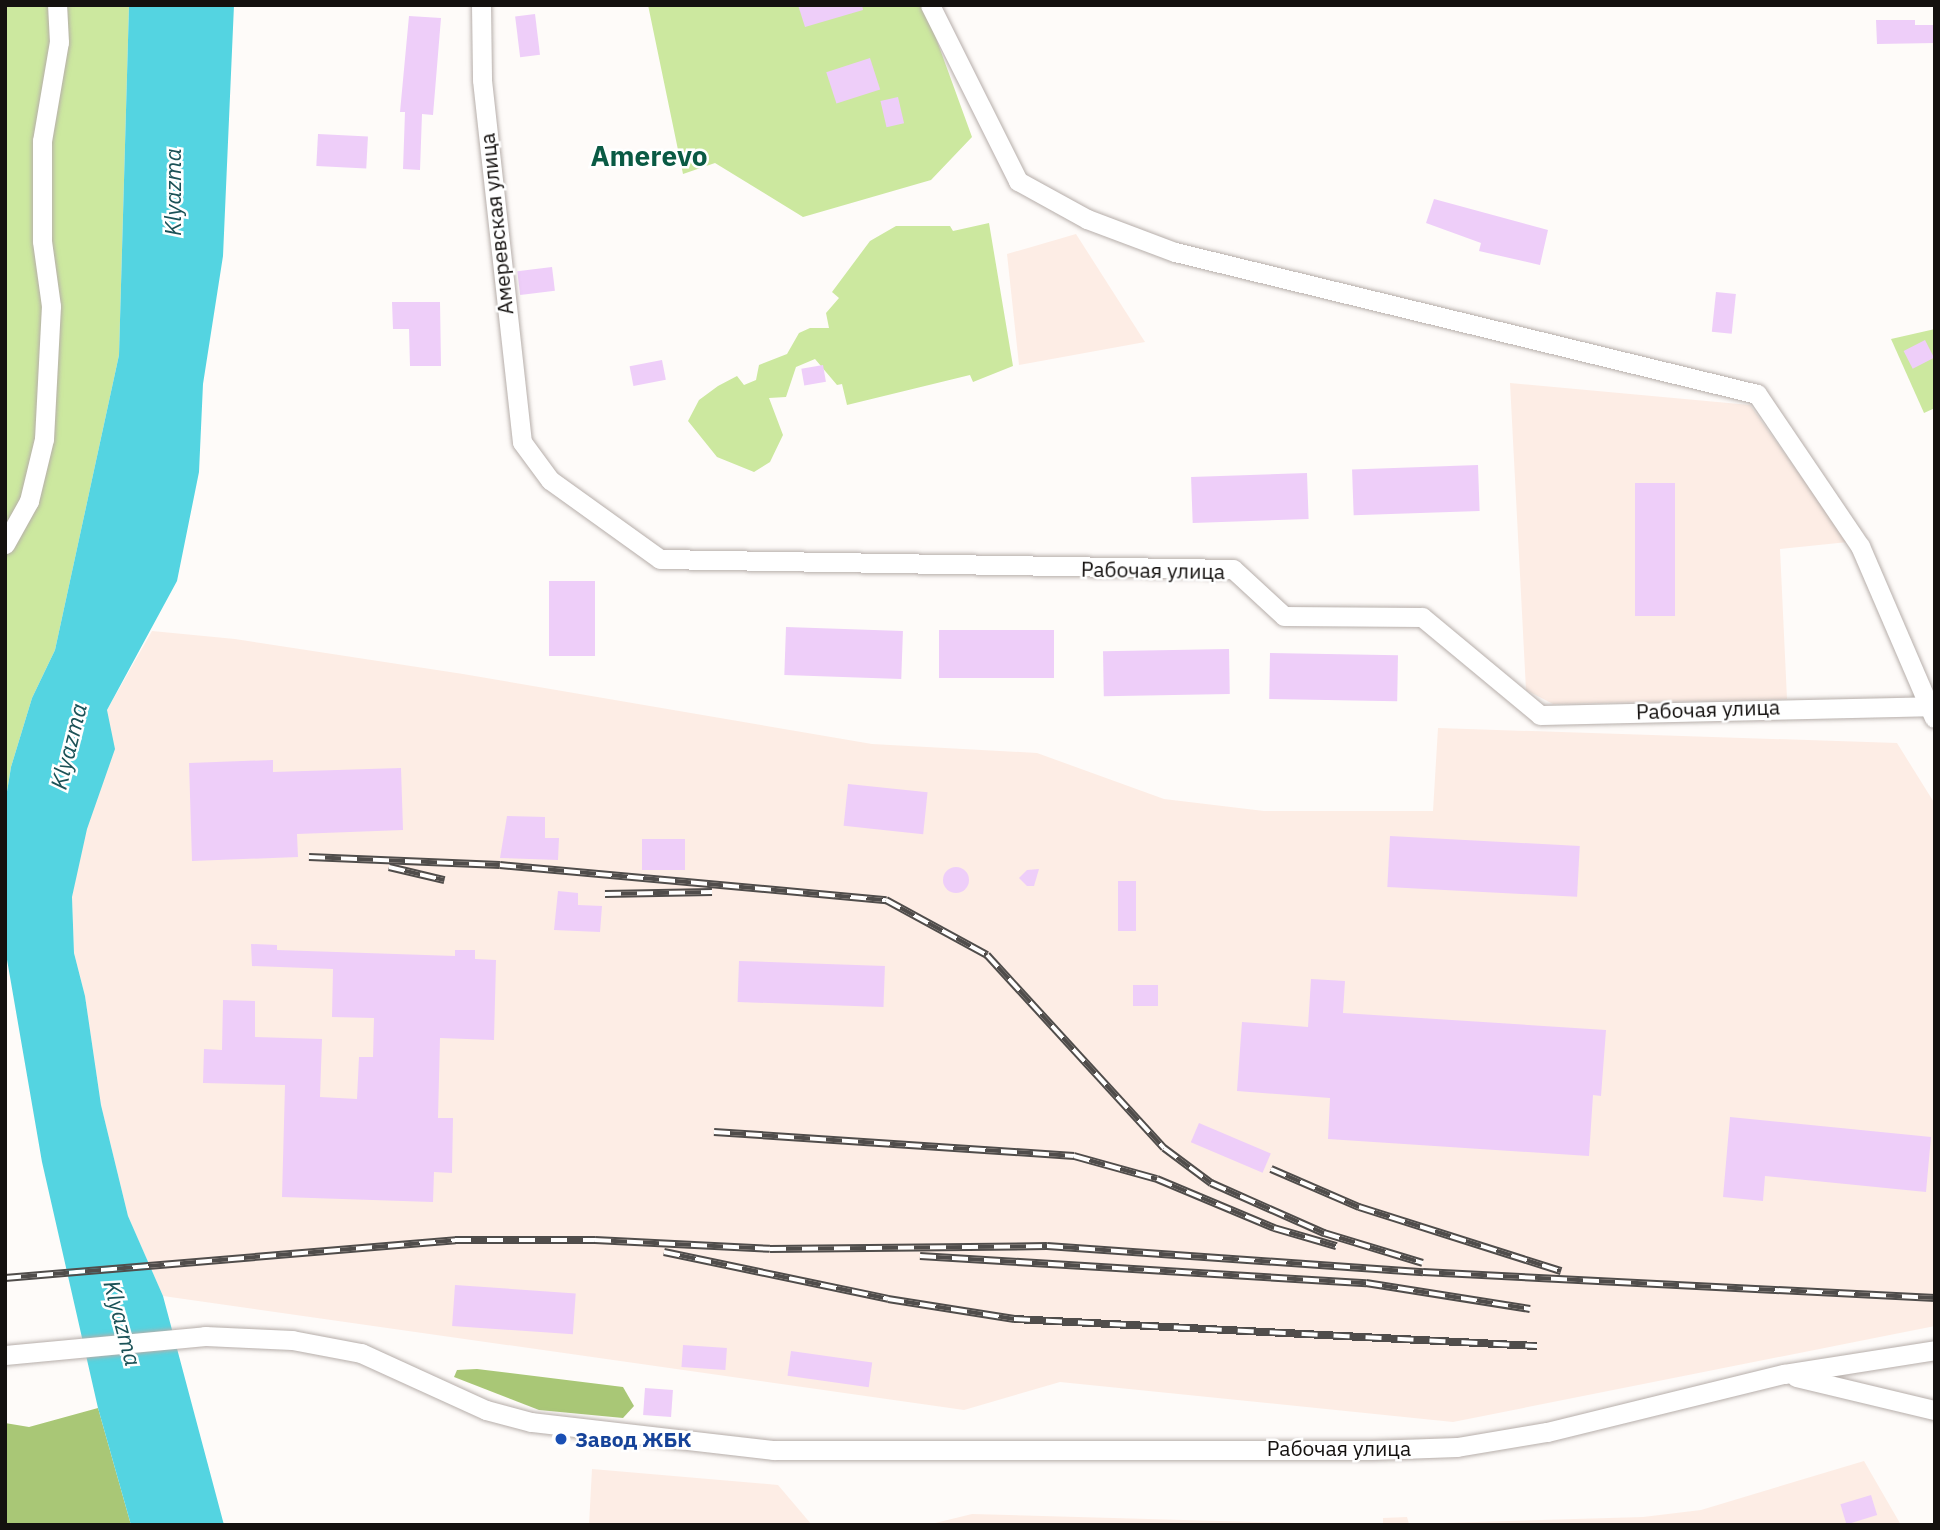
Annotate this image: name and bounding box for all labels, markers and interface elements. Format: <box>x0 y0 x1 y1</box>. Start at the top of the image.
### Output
street label: Амеревская улица <box>474 132 518 316</box>
district label: Amerevo <box>590 139 708 173</box>
water label: Klyazma <box>158 148 186 236</box>
street label: Рабочая улица <box>1081 556 1225 584</box>
street label: Рабочая улица <box>1635 694 1781 724</box>
water label: Klyazma <box>44 700 92 792</box>
water label: Klyazma <box>98 1277 148 1369</box>
place label: Завод ЖБК <box>575 1426 691 1452</box>
marker: Завод ЖБК <box>553 1431 569 1447</box>
street label: Рабочая улица <box>1267 1435 1411 1461</box>

